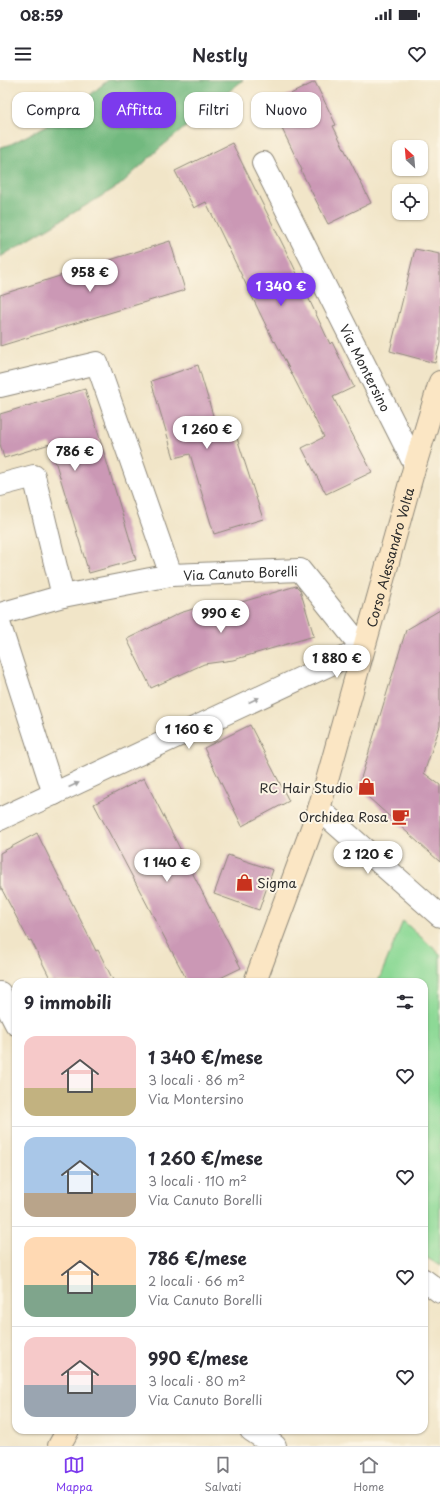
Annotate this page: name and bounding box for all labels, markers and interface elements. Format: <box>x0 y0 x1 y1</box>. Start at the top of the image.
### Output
text: 08:59 <box>20 3 63 26</box>
text: Nestly <box>192 41 248 68</box>
icon: menu <box>12 43 34 65</box>
icon: heart <box>406 43 428 65</box>
chip: Compra <box>12 92 94 128</box>
chip: Affitta <box>102 92 176 128</box>
chip: Filtri <box>184 92 243 128</box>
chip: Nuovo <box>251 92 321 128</box>
north arrow <box>392 140 428 176</box>
map controls <box>392 140 428 220</box>
button: locate <box>392 184 428 220</box>
pin: 958 € <box>62 259 118 293</box>
text: 958 € <box>71 262 109 281</box>
pin: 1 340 € <box>244 273 318 307</box>
text: 1 340 € <box>256 276 306 295</box>
street label: Via Montersino <box>336 321 396 415</box>
pin: 1 260 € <box>170 416 244 450</box>
text: 1 260 € <box>182 419 232 438</box>
pin: 786 € <box>47 438 103 472</box>
text: 786 € <box>56 441 94 460</box>
street label: Corso Alessandro Volta <box>361 484 418 629</box>
street label: Via Canuto Borelli <box>183 561 298 584</box>
pin: 990 € <box>193 600 249 634</box>
text: 990 € <box>201 603 241 622</box>
pin: 1 880 € <box>300 645 374 679</box>
text: 1 880 € <box>312 648 362 667</box>
one-way arrow <box>249 697 260 703</box>
pin: 1 160 € <box>152 716 226 750</box>
text: 1 160 € <box>165 719 213 738</box>
shop icon: RC Hair Studio <box>356 777 376 797</box>
place label: RC Hair Studio <box>259 778 353 797</box>
one-way arrow <box>68 782 79 788</box>
cafe icon: Orchidea Rosa <box>391 806 411 826</box>
place label: Orchidea Rosa <box>299 807 389 826</box>
pin: 2 120 € <box>331 841 405 875</box>
text: 2 120 € <box>343 844 393 863</box>
pin: 1 140 € <box>130 849 204 883</box>
text: 1 140 € <box>143 852 191 871</box>
shop icon: Sigma <box>234 872 254 892</box>
place label: Sigma <box>257 873 297 892</box>
text: 9 immobili <box>24 989 111 1015</box>
icon: filters <box>394 991 416 1013</box>
text: 1 340 €/mese <box>148 1044 263 1070</box>
icon: home <box>56 1052 104 1100</box>
icon: heart <box>394 1065 416 1087</box>
text: 3 locali · 86 m² <box>148 1070 245 1089</box>
text: Via Montersino <box>148 1089 244 1108</box>
text: 1 260 €/mese <box>148 1145 263 1171</box>
icon: home <box>56 1153 104 1201</box>
icon: heart <box>394 1166 416 1188</box>
text: 3 locali · 110 m² <box>148 1171 247 1190</box>
text: Via Canuto Borelli <box>148 1190 262 1209</box>
text: 786 €/mese <box>148 1245 247 1271</box>
icon: home <box>56 1253 104 1301</box>
icon: heart <box>394 1266 416 1288</box>
text: 2 locali · 66 m² <box>148 1271 245 1290</box>
text: Via Canuto Borelli <box>148 1290 262 1309</box>
text: 990 €/mese <box>148 1345 248 1371</box>
icon: home <box>56 1353 104 1401</box>
icon: heart <box>394 1366 416 1388</box>
text: 3 locali · 80 m² <box>148 1371 246 1390</box>
text: Via Canuto Borelli <box>148 1390 262 1409</box>
tab: Mappa <box>56 1454 93 1495</box>
tab: Salvati <box>205 1454 241 1495</box>
tab: Home <box>353 1454 384 1495</box>

